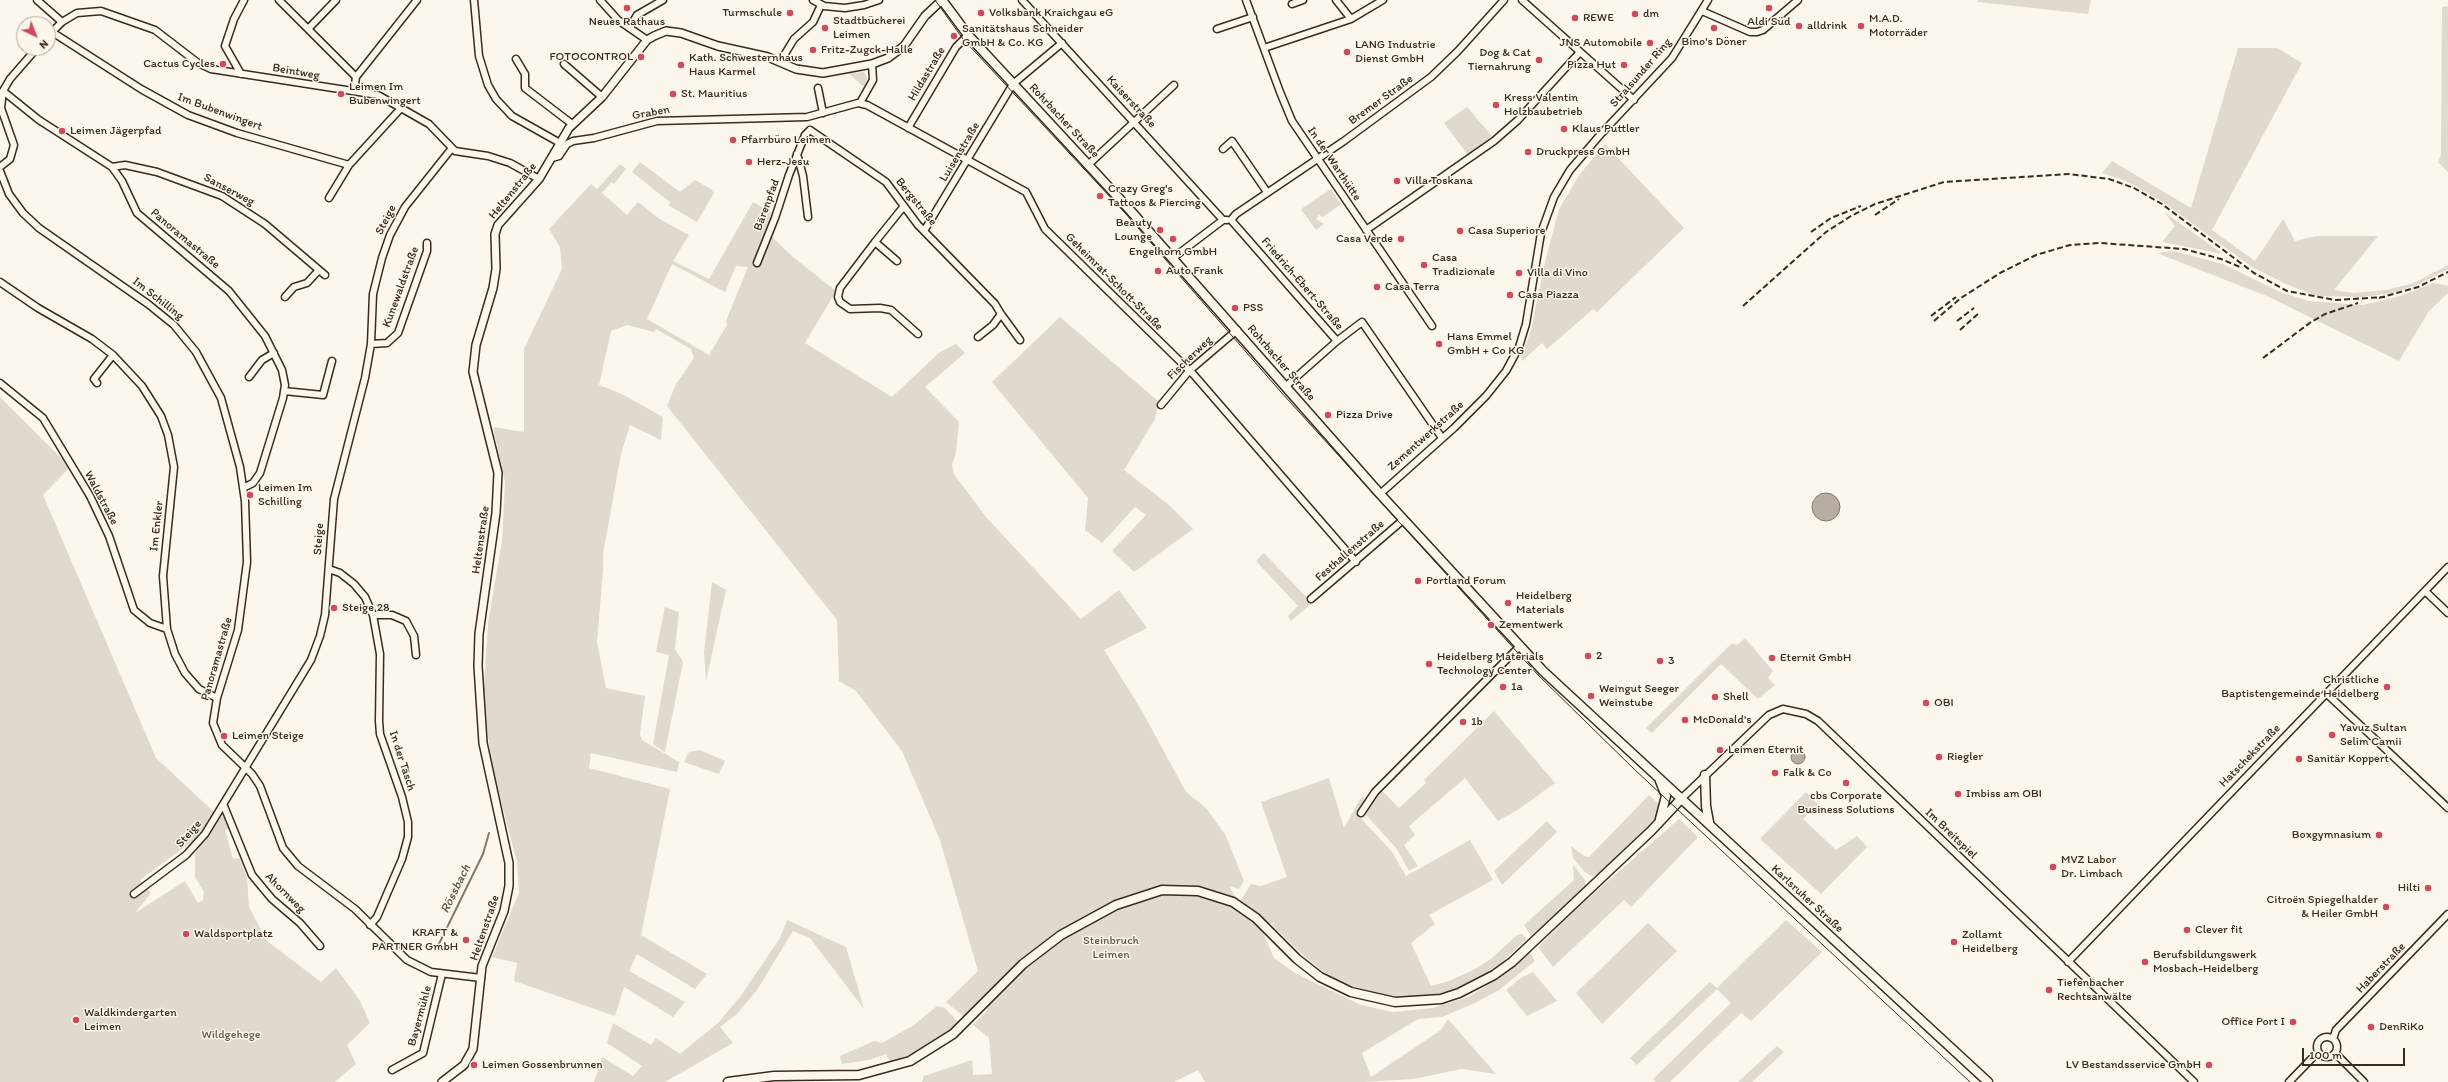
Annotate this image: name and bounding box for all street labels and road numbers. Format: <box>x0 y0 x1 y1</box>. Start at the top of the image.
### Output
street label: Stralsunder Ring <box>1607 36 1675 110</box>
street label: Hildastraße <box>905 44 949 104</box>
street label: Beintweg <box>271 61 321 83</box>
street label: Bremer Straße <box>1346 72 1416 128</box>
street label: Kaiserstraße <box>1103 73 1159 131</box>
street label: Rohrbacher Straße <box>1026 81 1102 161</box>
street label: Im Bubenwingert <box>176 90 264 134</box>
street label: Graben <box>631 103 671 123</box>
street label: Luisenstraße <box>937 120 983 184</box>
street label: In der Warthütte <box>1304 124 1364 204</box>
street label: Heltenstraße <box>486 160 540 222</box>
street label: Sanserweg <box>201 171 257 209</box>
street label: Bergstraße <box>892 175 940 229</box>
street label: Bärenpfad <box>751 177 783 233</box>
street label: Steige <box>372 203 400 237</box>
street label: Panoramastraße <box>147 206 223 272</box>
street label: Geheimrat-Schott-Straße <box>1062 230 1166 334</box>
street label: Friedrich-Ebert-Straße <box>1258 235 1346 333</box>
street label: Kunewaldstraße <box>380 245 422 329</box>
street label: Im Schilling <box>129 274 187 324</box>
street label: Rohrbacher Straße <box>1244 322 1318 404</box>
street label: Fischerweg <box>1165 333 1215 383</box>
street label: Zementwerkstraße <box>1385 398 1467 474</box>
street label: Waldstraße <box>81 468 121 528</box>
street label: Im Enkler <box>147 500 167 552</box>
street label: Heltenstraße <box>469 505 493 575</box>
street label: Festhallenstraße <box>1312 517 1388 585</box>
street label: Steige <box>311 523 327 555</box>
street label: Panoramastraße <box>198 616 236 702</box>
street label: Hatschekstraße <box>2216 722 2284 790</box>
street label: In der Täsch <box>386 729 418 793</box>
street label: Im Breitspiel <box>1922 806 1980 862</box>
street label: Steige <box>173 817 205 851</box>
street label: Karlsruher Straße <box>1768 862 1846 936</box>
street label: Ahornweg <box>262 870 308 916</box>
street label: Heltenstraße <box>467 893 503 963</box>
street label: Haberstraße <box>2353 940 2409 996</box>
street label: Bayermühle <box>405 984 435 1048</box>

